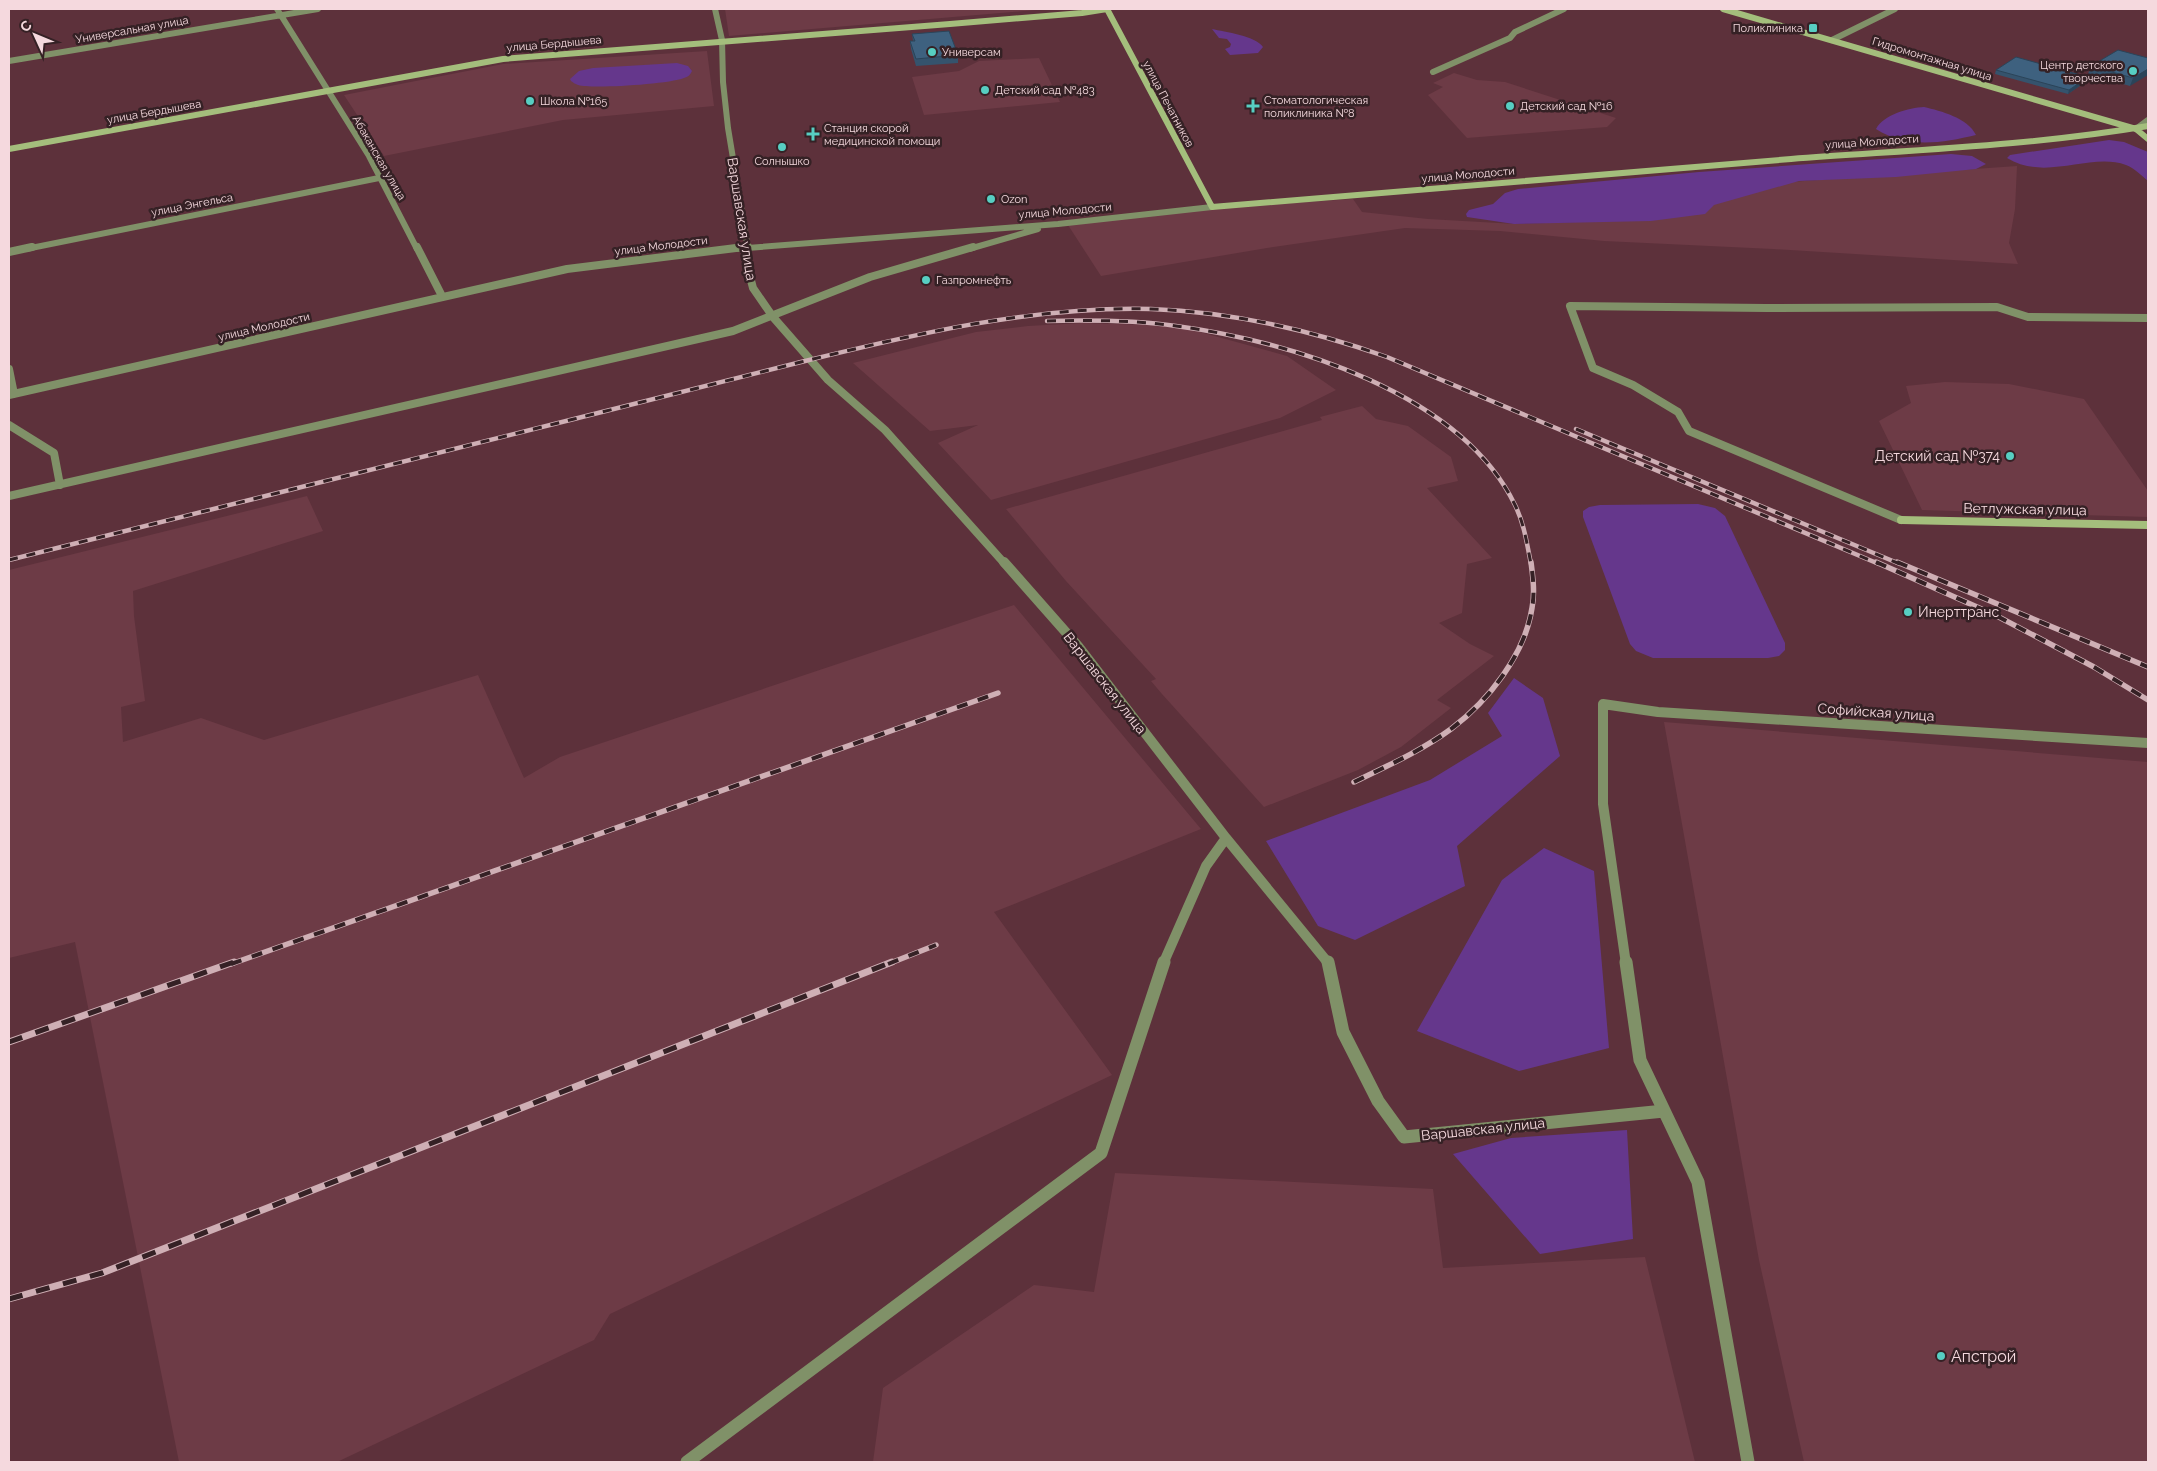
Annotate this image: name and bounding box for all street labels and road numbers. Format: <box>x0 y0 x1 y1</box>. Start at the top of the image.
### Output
street label: Универсальная улица <box>75 14 189 46</box>
street label: улица Бердышева <box>506 33 602 55</box>
street label: Гидромонтажная улица <box>1871 35 1993 83</box>
street label: улица Печатников <box>1140 59 1196 149</box>
street label: улица Бердышева <box>106 97 202 127</box>
street label: Абаканская улица <box>350 114 408 202</box>
street label: улица Молодости <box>1825 132 1919 152</box>
street label: Варшавская улица <box>724 156 760 282</box>
street label: улица Молодости <box>1421 164 1515 186</box>
street label: улица Энгельса <box>150 191 234 219</box>
street label: улица Молодости <box>1018 200 1112 222</box>
street label: улица Молодости <box>614 234 708 258</box>
street label: улица Молодости <box>217 310 311 344</box>
street label: Ветлужская улица <box>1963 500 2087 518</box>
street label: Варшавская улица <box>1060 629 1150 737</box>
street label: Софийская улица <box>1817 700 1935 724</box>
street label: Варшавская улица <box>1420 1115 1546 1143</box>

